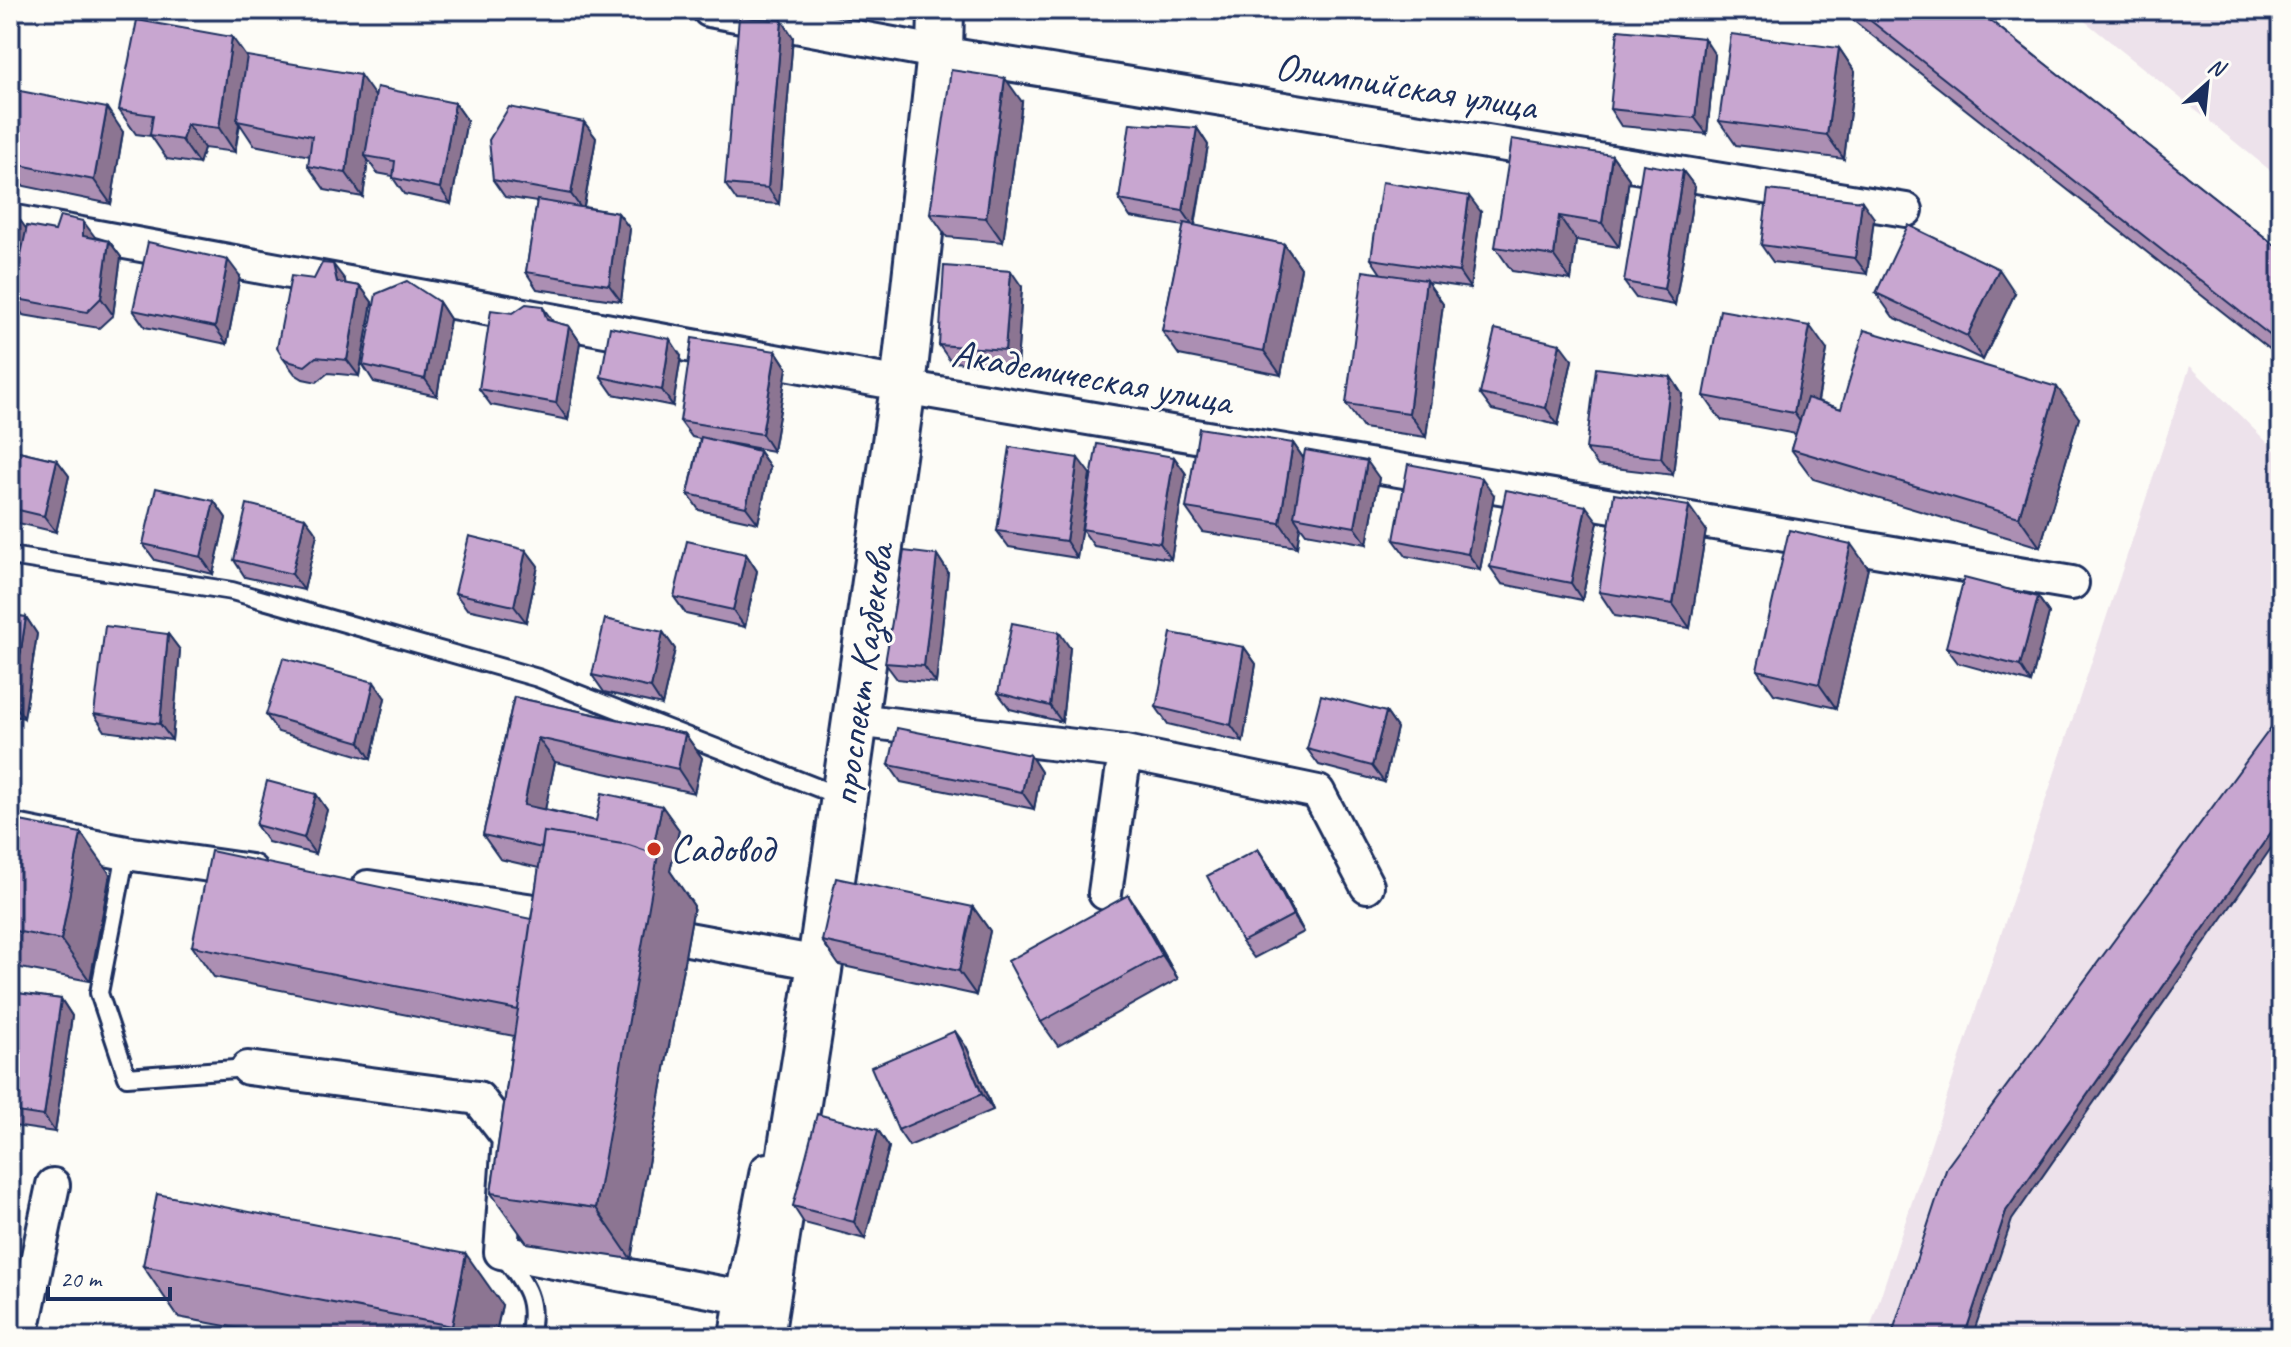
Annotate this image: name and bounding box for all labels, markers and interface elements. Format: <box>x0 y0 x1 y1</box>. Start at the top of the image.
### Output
street label: Олимпийская улица <box>1272 41 1543 132</box>
north arrow <box>2167 44 2247 124</box>
text: N <box>2203 52 2231 84</box>
street label: Академическая улица <box>948 328 1240 427</box>
street label: проспект Казбекова <box>819 538 906 809</box>
place label: Садовод <box>670 824 778 874</box>
marker: Садовод <box>645 840 663 858</box>
scale bar <box>48 1251 170 1301</box>
text: 20 m <box>60 1264 103 1294</box>

